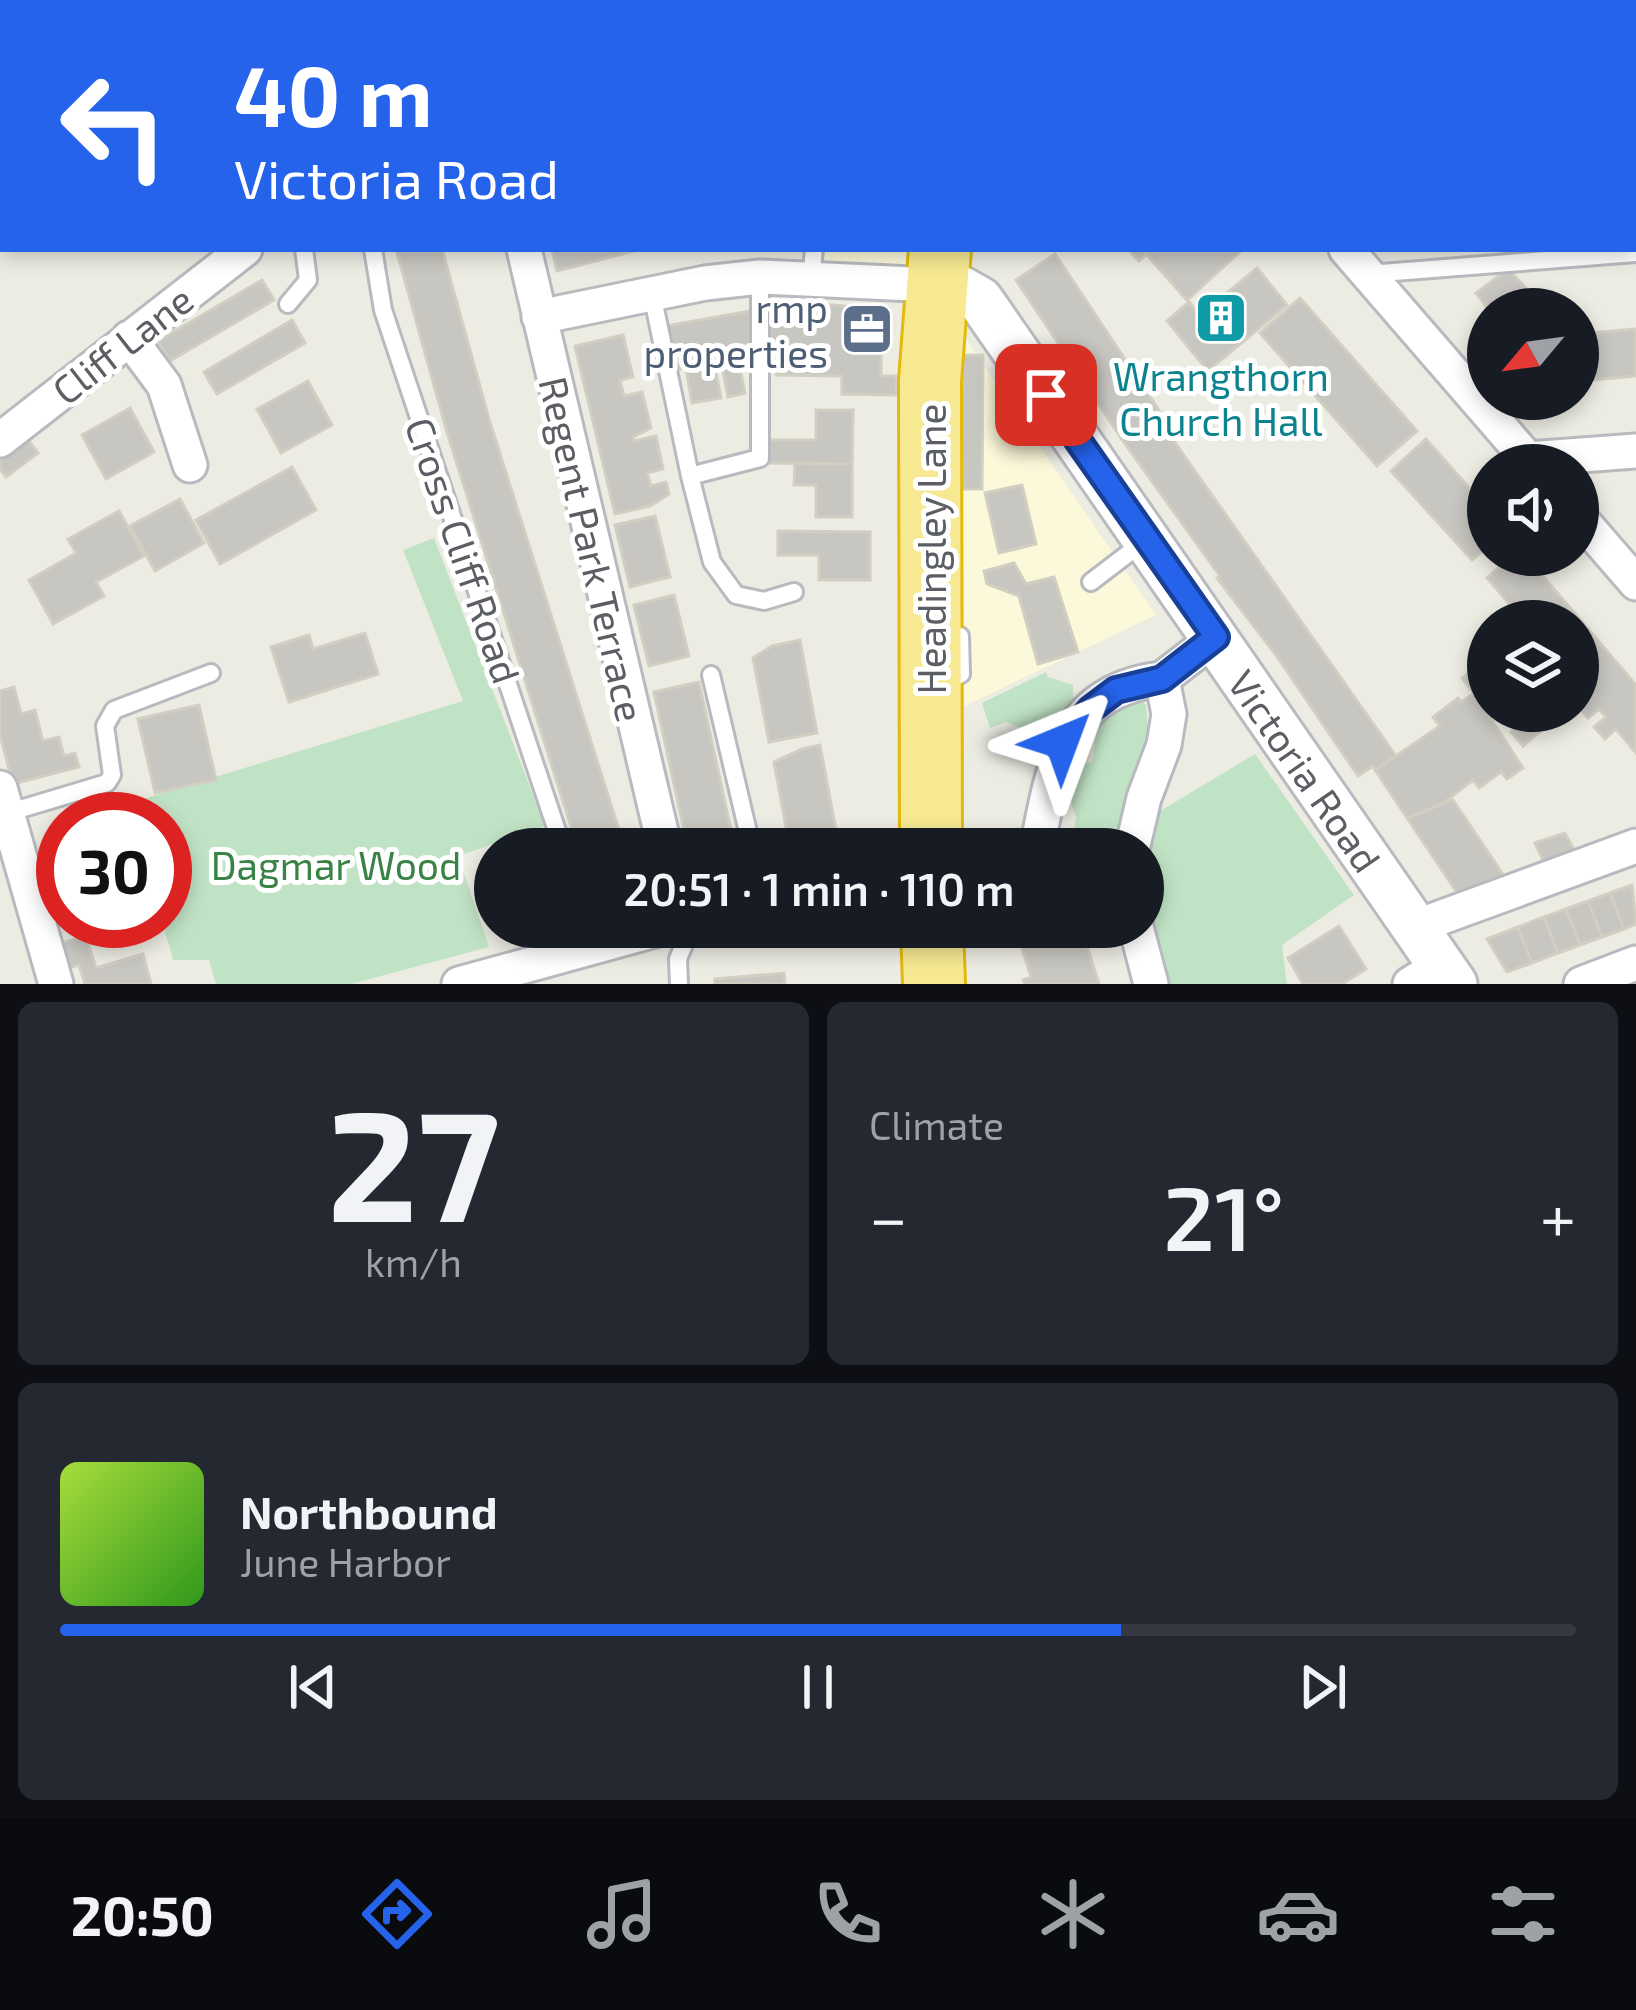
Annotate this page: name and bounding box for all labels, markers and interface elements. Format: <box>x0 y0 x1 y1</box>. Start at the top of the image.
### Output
text: 40 m <box>234 43 433 144</box>
icon: left <box>36 48 192 204</box>
text: Victoria Road <box>234 145 559 210</box>
street label: Cliff Lane <box>43 275 201 413</box>
place label: rmp properties <box>644 284 828 376</box>
north arrow <box>1467 288 1599 420</box>
map controls <box>1467 288 1599 732</box>
building icon: Wrangthorn Church Hall <box>1193 290 1249 346</box>
office icon: rmp properties <box>839 301 895 357</box>
pin <box>995 344 1097 446</box>
place label: Wrangthorn Church Hall <box>1113 352 1329 444</box>
icon: arrive <box>1013 362 1079 428</box>
street label: Regent Park Terrace <box>530 372 656 726</box>
street label: Headingley Lane <box>907 404 954 694</box>
street label: Cross Cliff Road <box>397 411 531 689</box>
button: sound <box>1467 444 1599 576</box>
button: layers <box>1467 600 1599 732</box>
street label: Victoria Road <box>1220 660 1392 880</box>
position arrow <box>999 679 1125 805</box>
speed limit sign: 30 <box>36 792 192 948</box>
park label: Dagmar Wood <box>211 841 461 888</box>
text: 20:51 · 1 min · 110 m <box>623 861 1015 915</box>
text: 27 <box>327 1066 500 1253</box>
text: Climate <box>869 1101 1004 1148</box>
text: 21° <box>1163 1161 1284 1269</box>
text: − <box>869 1176 908 1255</box>
text: + <box>1540 1176 1576 1255</box>
text: km/h <box>365 1238 462 1285</box>
text: Northbound <box>240 1484 498 1538</box>
text: June Harbor <box>240 1538 451 1585</box>
icon: previous <box>280 1654 346 1720</box>
icon: pause <box>785 1654 851 1720</box>
icon: next <box>1290 1654 1356 1720</box>
icon: directions <box>355 1872 439 1956</box>
icon: music <box>580 1872 664 1956</box>
icon: phone <box>806 1872 890 1956</box>
icon: climate <box>1031 1872 1115 1956</box>
icon: car <box>1256 1872 1340 1956</box>
icon: filters <box>1481 1872 1565 1956</box>
text: 20:50 <box>71 1882 214 1947</box>

